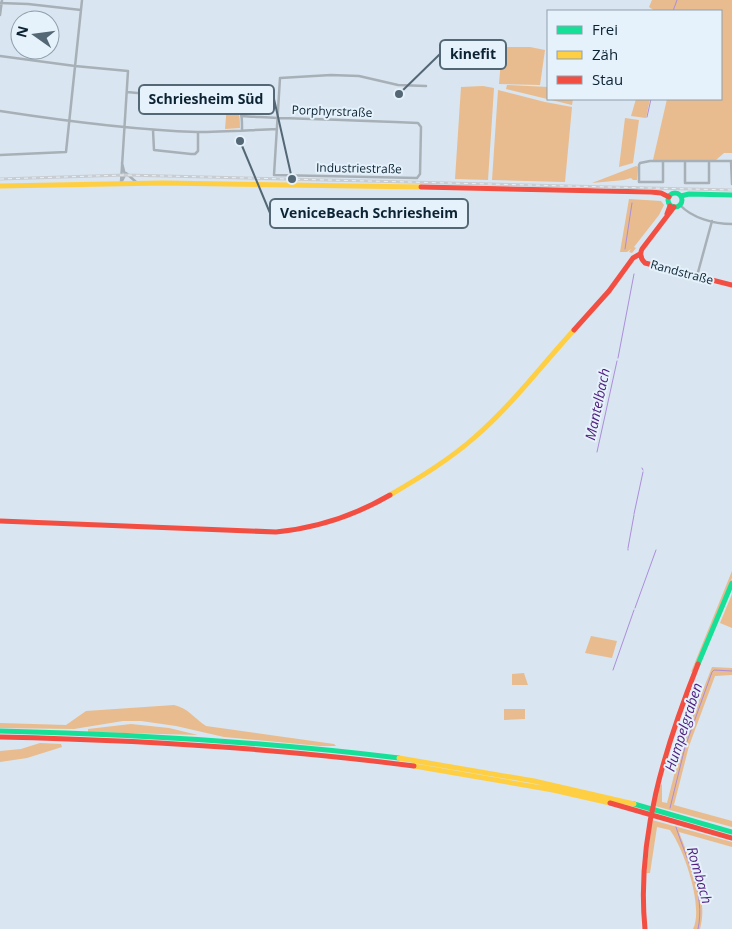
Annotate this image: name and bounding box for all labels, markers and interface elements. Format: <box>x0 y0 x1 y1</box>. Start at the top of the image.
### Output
north arrow <box>10 10 60 60</box>
legend <box>547 10 722 100</box>
text: Frei <box>592 19 618 39</box>
text: N <box>11 24 32 40</box>
callout: kinefit <box>440 40 506 69</box>
text: kinefit <box>450 44 496 63</box>
text: Zäh <box>592 44 618 64</box>
text: Stau <box>592 69 623 89</box>
callout: Schriesheim Süd <box>139 85 274 114</box>
text: Schriesheim Süd <box>149 89 263 108</box>
street label: Porphyrstraße <box>291 101 373 121</box>
street label: Industriestraße <box>316 159 402 177</box>
callout: VeniceBeach Schriesheim <box>270 199 468 228</box>
text: VeniceBeach Schriesheim <box>280 203 458 222</box>
street label: Randstraße <box>649 255 716 289</box>
water label: Mantelbach <box>580 366 614 442</box>
water label: Humpelgraben <box>660 680 706 774</box>
water label: Rombach <box>683 844 717 906</box>

